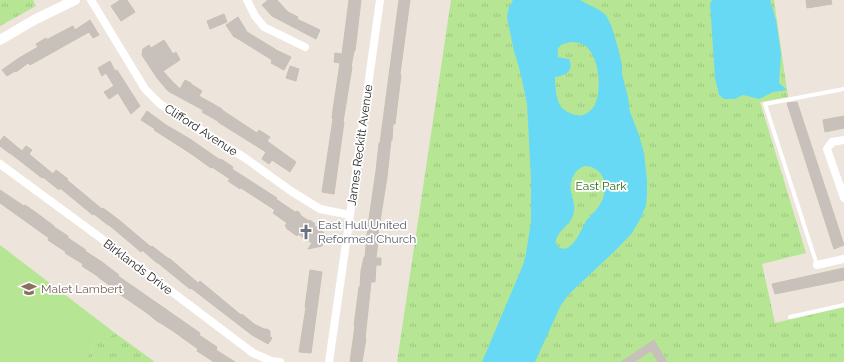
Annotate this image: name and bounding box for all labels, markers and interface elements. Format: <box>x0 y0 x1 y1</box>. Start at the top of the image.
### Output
street label: James Reckitt Avenue <box>345 84 375 206</box>
street label: Clifford Avenue <box>162 101 240 159</box>
park label: East Park <box>575 179 627 193</box>
place label: East Hull United Reformed Church <box>318 218 416 246</box>
church icon: East Hull United Reformed Church <box>297 223 315 241</box>
street label: Birklands Drive <box>101 236 175 298</box>
school or university icon: Malet Lambert <box>20 280 38 298</box>
place label: Malet Lambert <box>41 282 123 296</box>

